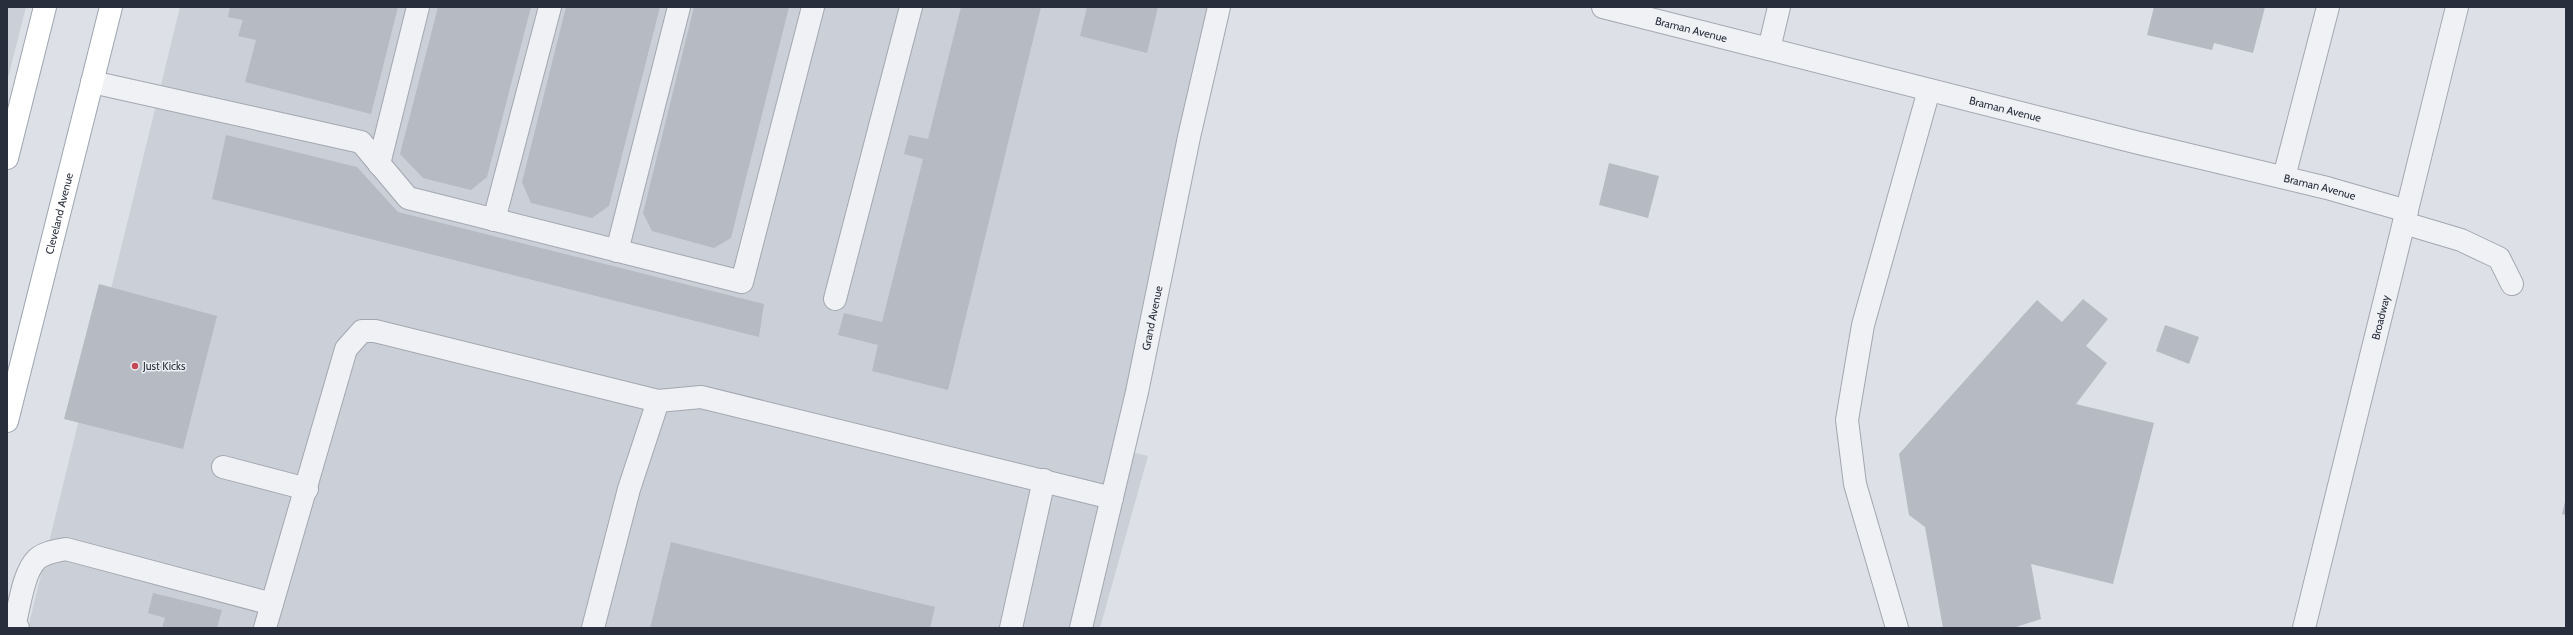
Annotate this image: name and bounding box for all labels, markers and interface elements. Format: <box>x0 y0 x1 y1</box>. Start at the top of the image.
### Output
street label: Braman Avenue <box>1654 14 1729 45</box>
street label: Braman Avenue <box>1968 93 2043 125</box>
street label: Cleveland Avenue <box>42 171 76 256</box>
street label: Braman Avenue <box>2282 171 2358 203</box>
street label: Grand Avenue <box>1139 284 1166 352</box>
street label: Broadway <box>2368 293 2393 341</box>
place label: Just Kicks <box>142 359 186 373</box>
marker: Just Kicks <box>130 361 140 371</box>

